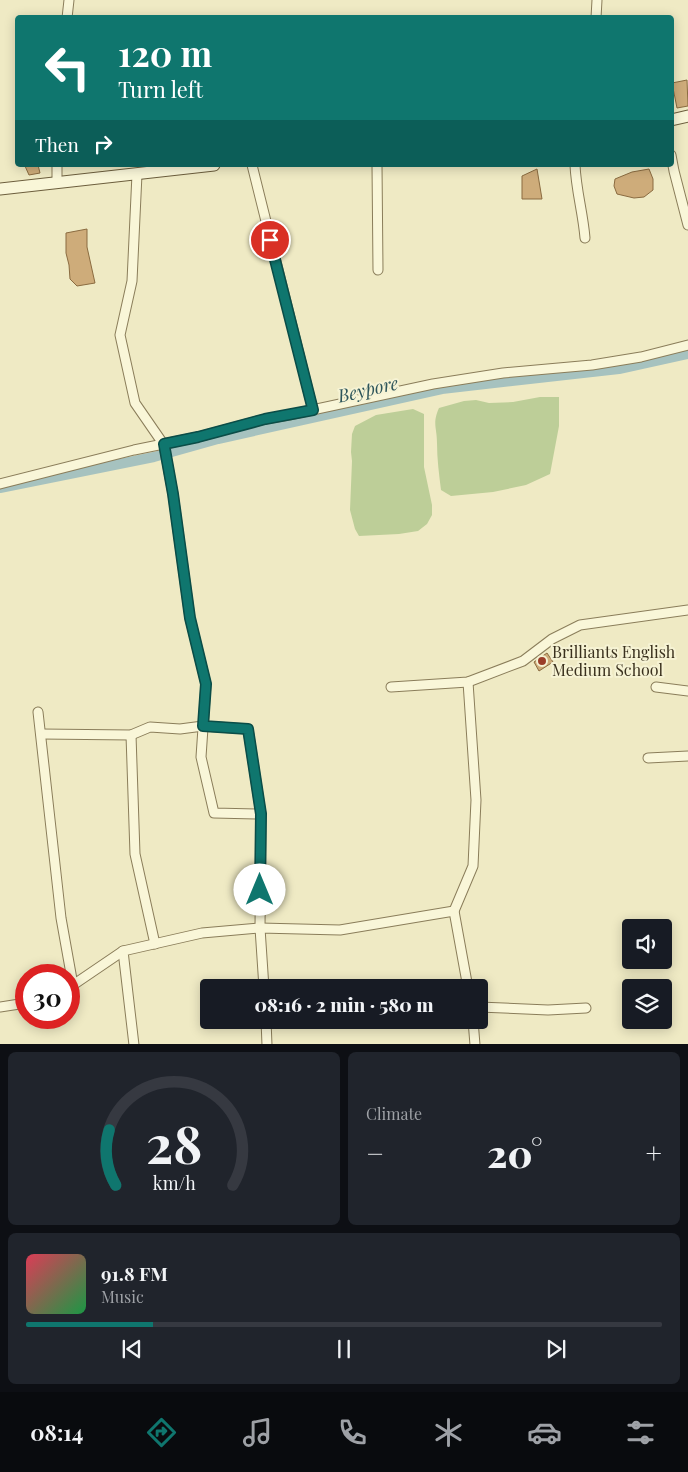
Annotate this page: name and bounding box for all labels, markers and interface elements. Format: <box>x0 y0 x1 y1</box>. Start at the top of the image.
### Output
text: 120 m <box>118 29 212 76</box>
icon: left <box>35 35 100 100</box>
text: Turn left <box>118 74 203 104</box>
icon: right <box>89 130 117 158</box>
text: Then <box>35 131 79 157</box>
pin <box>249 219 291 261</box>
icon: arrive <box>256 226 284 254</box>
water label: Beypore <box>334 370 401 408</box>
place label: Brilliants English Medium School <box>552 641 676 680</box>
marker: Brilliants English Medium School <box>536 655 548 667</box>
position arrow <box>233 863 285 915</box>
map controls <box>622 919 672 1029</box>
button: sound <box>622 919 672 969</box>
speed limit sign: 30 <box>15 964 80 1029</box>
button: layers <box>622 979 672 1029</box>
text: 08:16 · 2 min · 580 m <box>255 991 433 1017</box>
text: Climate <box>366 1103 422 1124</box>
text: 28 <box>146 1108 202 1177</box>
text: 20° <box>487 1127 543 1178</box>
text: − <box>366 1134 384 1171</box>
text: + <box>646 1134 662 1171</box>
text: km/h <box>153 1171 196 1194</box>
text: 91.8 FM <box>101 1260 168 1286</box>
text: Music <box>101 1286 144 1307</box>
icon: previous <box>118 1335 146 1363</box>
icon: pause <box>330 1335 358 1363</box>
icon: next <box>542 1335 570 1363</box>
icon: directions <box>144 1415 179 1450</box>
icon: music <box>240 1415 275 1450</box>
icon: phone <box>335 1415 370 1450</box>
icon: climate <box>431 1415 466 1450</box>
icon: car <box>527 1415 562 1450</box>
icon: filters <box>623 1415 658 1450</box>
text: 08:14 <box>30 1417 83 1447</box>

